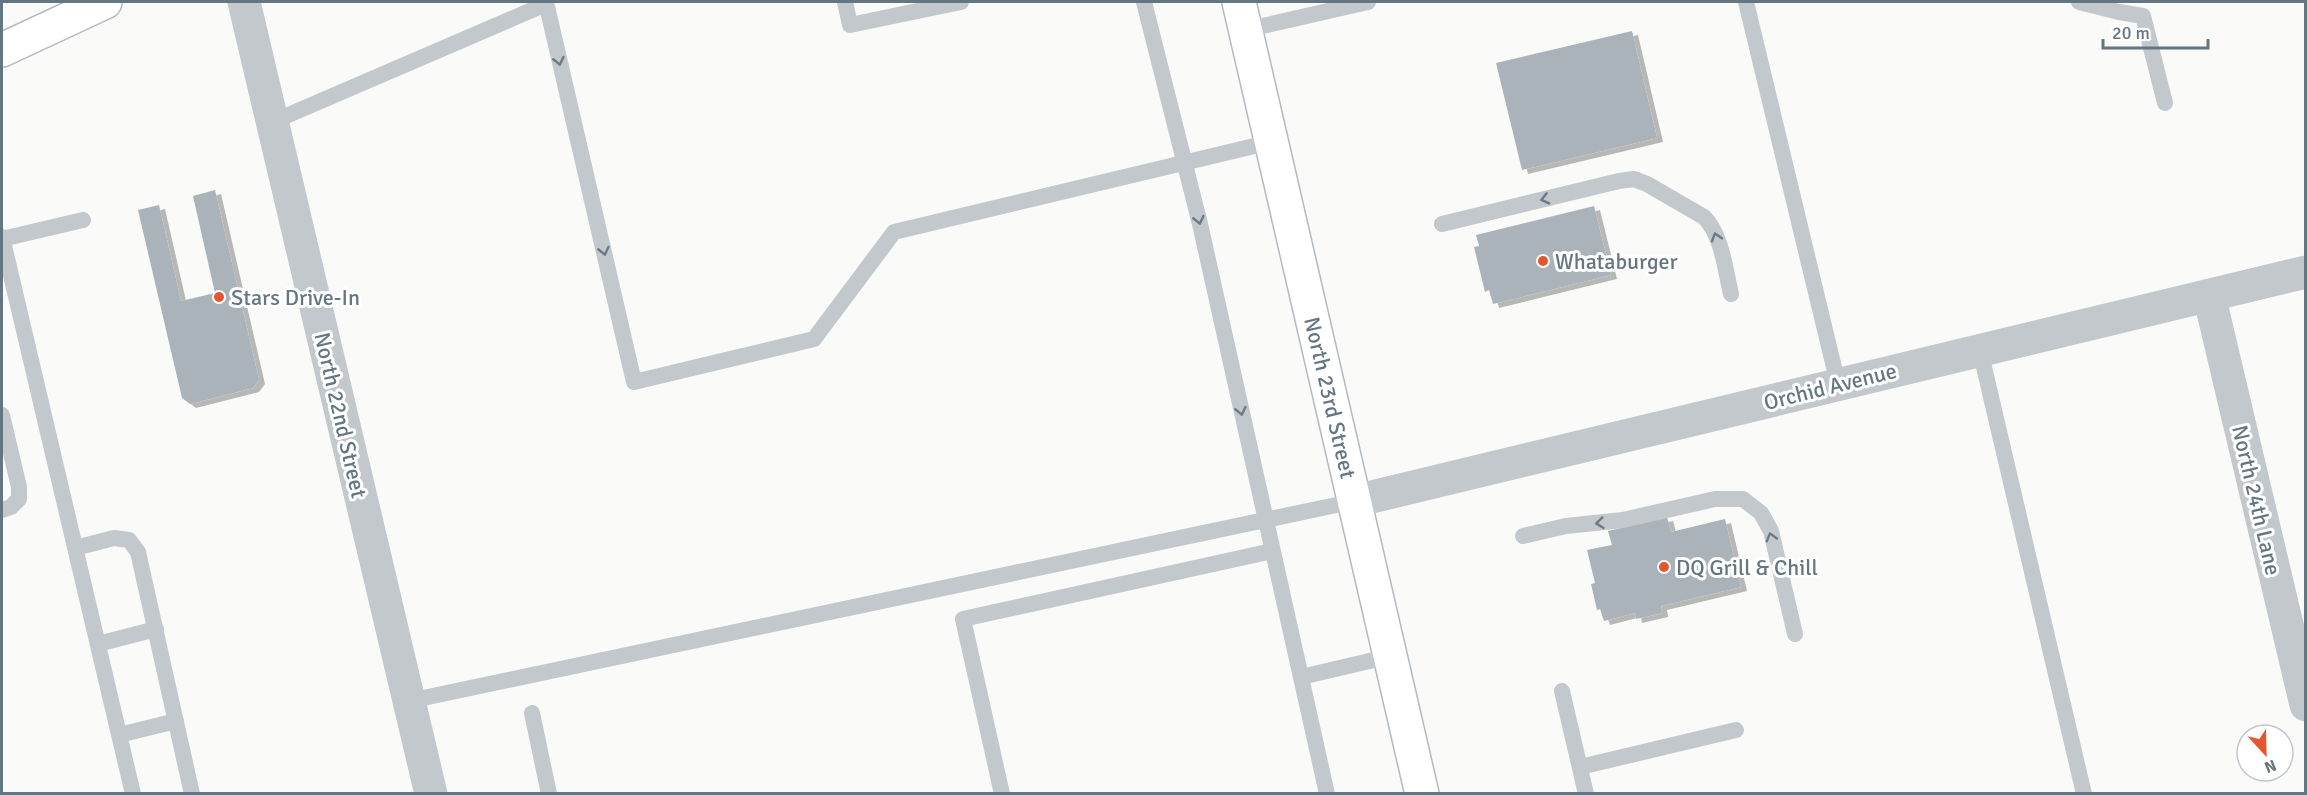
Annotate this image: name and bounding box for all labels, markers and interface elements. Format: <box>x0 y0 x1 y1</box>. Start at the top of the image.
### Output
scale bar <box>2103 12 2208 50</box>
text: 20 m <box>2112 22 2150 44</box>
one-way arrow <box>552 56 565 66</box>
one-way arrow <box>1540 191 1550 204</box>
one-way arrow <box>1191 215 1204 225</box>
one-way arrow <box>1711 232 1723 243</box>
one-way arrow <box>596 246 609 256</box>
place label: Whataburger <box>1555 248 1678 275</box>
marker: Whataburger <box>1536 254 1550 268</box>
place label: Stars Drive-In <box>231 284 360 311</box>
marker: Stars Drive-In <box>212 290 226 304</box>
street label: North 23rd Street <box>1298 314 1362 481</box>
street label: North 22nd Street <box>308 330 373 501</box>
street label: Orchid Avenue <box>1761 357 1899 416</box>
one-way arrow <box>1234 405 1247 415</box>
street label: North 24th Lane <box>2226 422 2287 578</box>
one-way arrow <box>1595 516 1605 529</box>
one-way arrow <box>1766 532 1778 543</box>
place label: DQ Grill & Chill <box>1676 554 1818 581</box>
marker: DQ Grill & Chill <box>1657 560 1671 574</box>
north arrow <box>2235 723 2295 783</box>
text: N <box>2261 755 2279 777</box>

